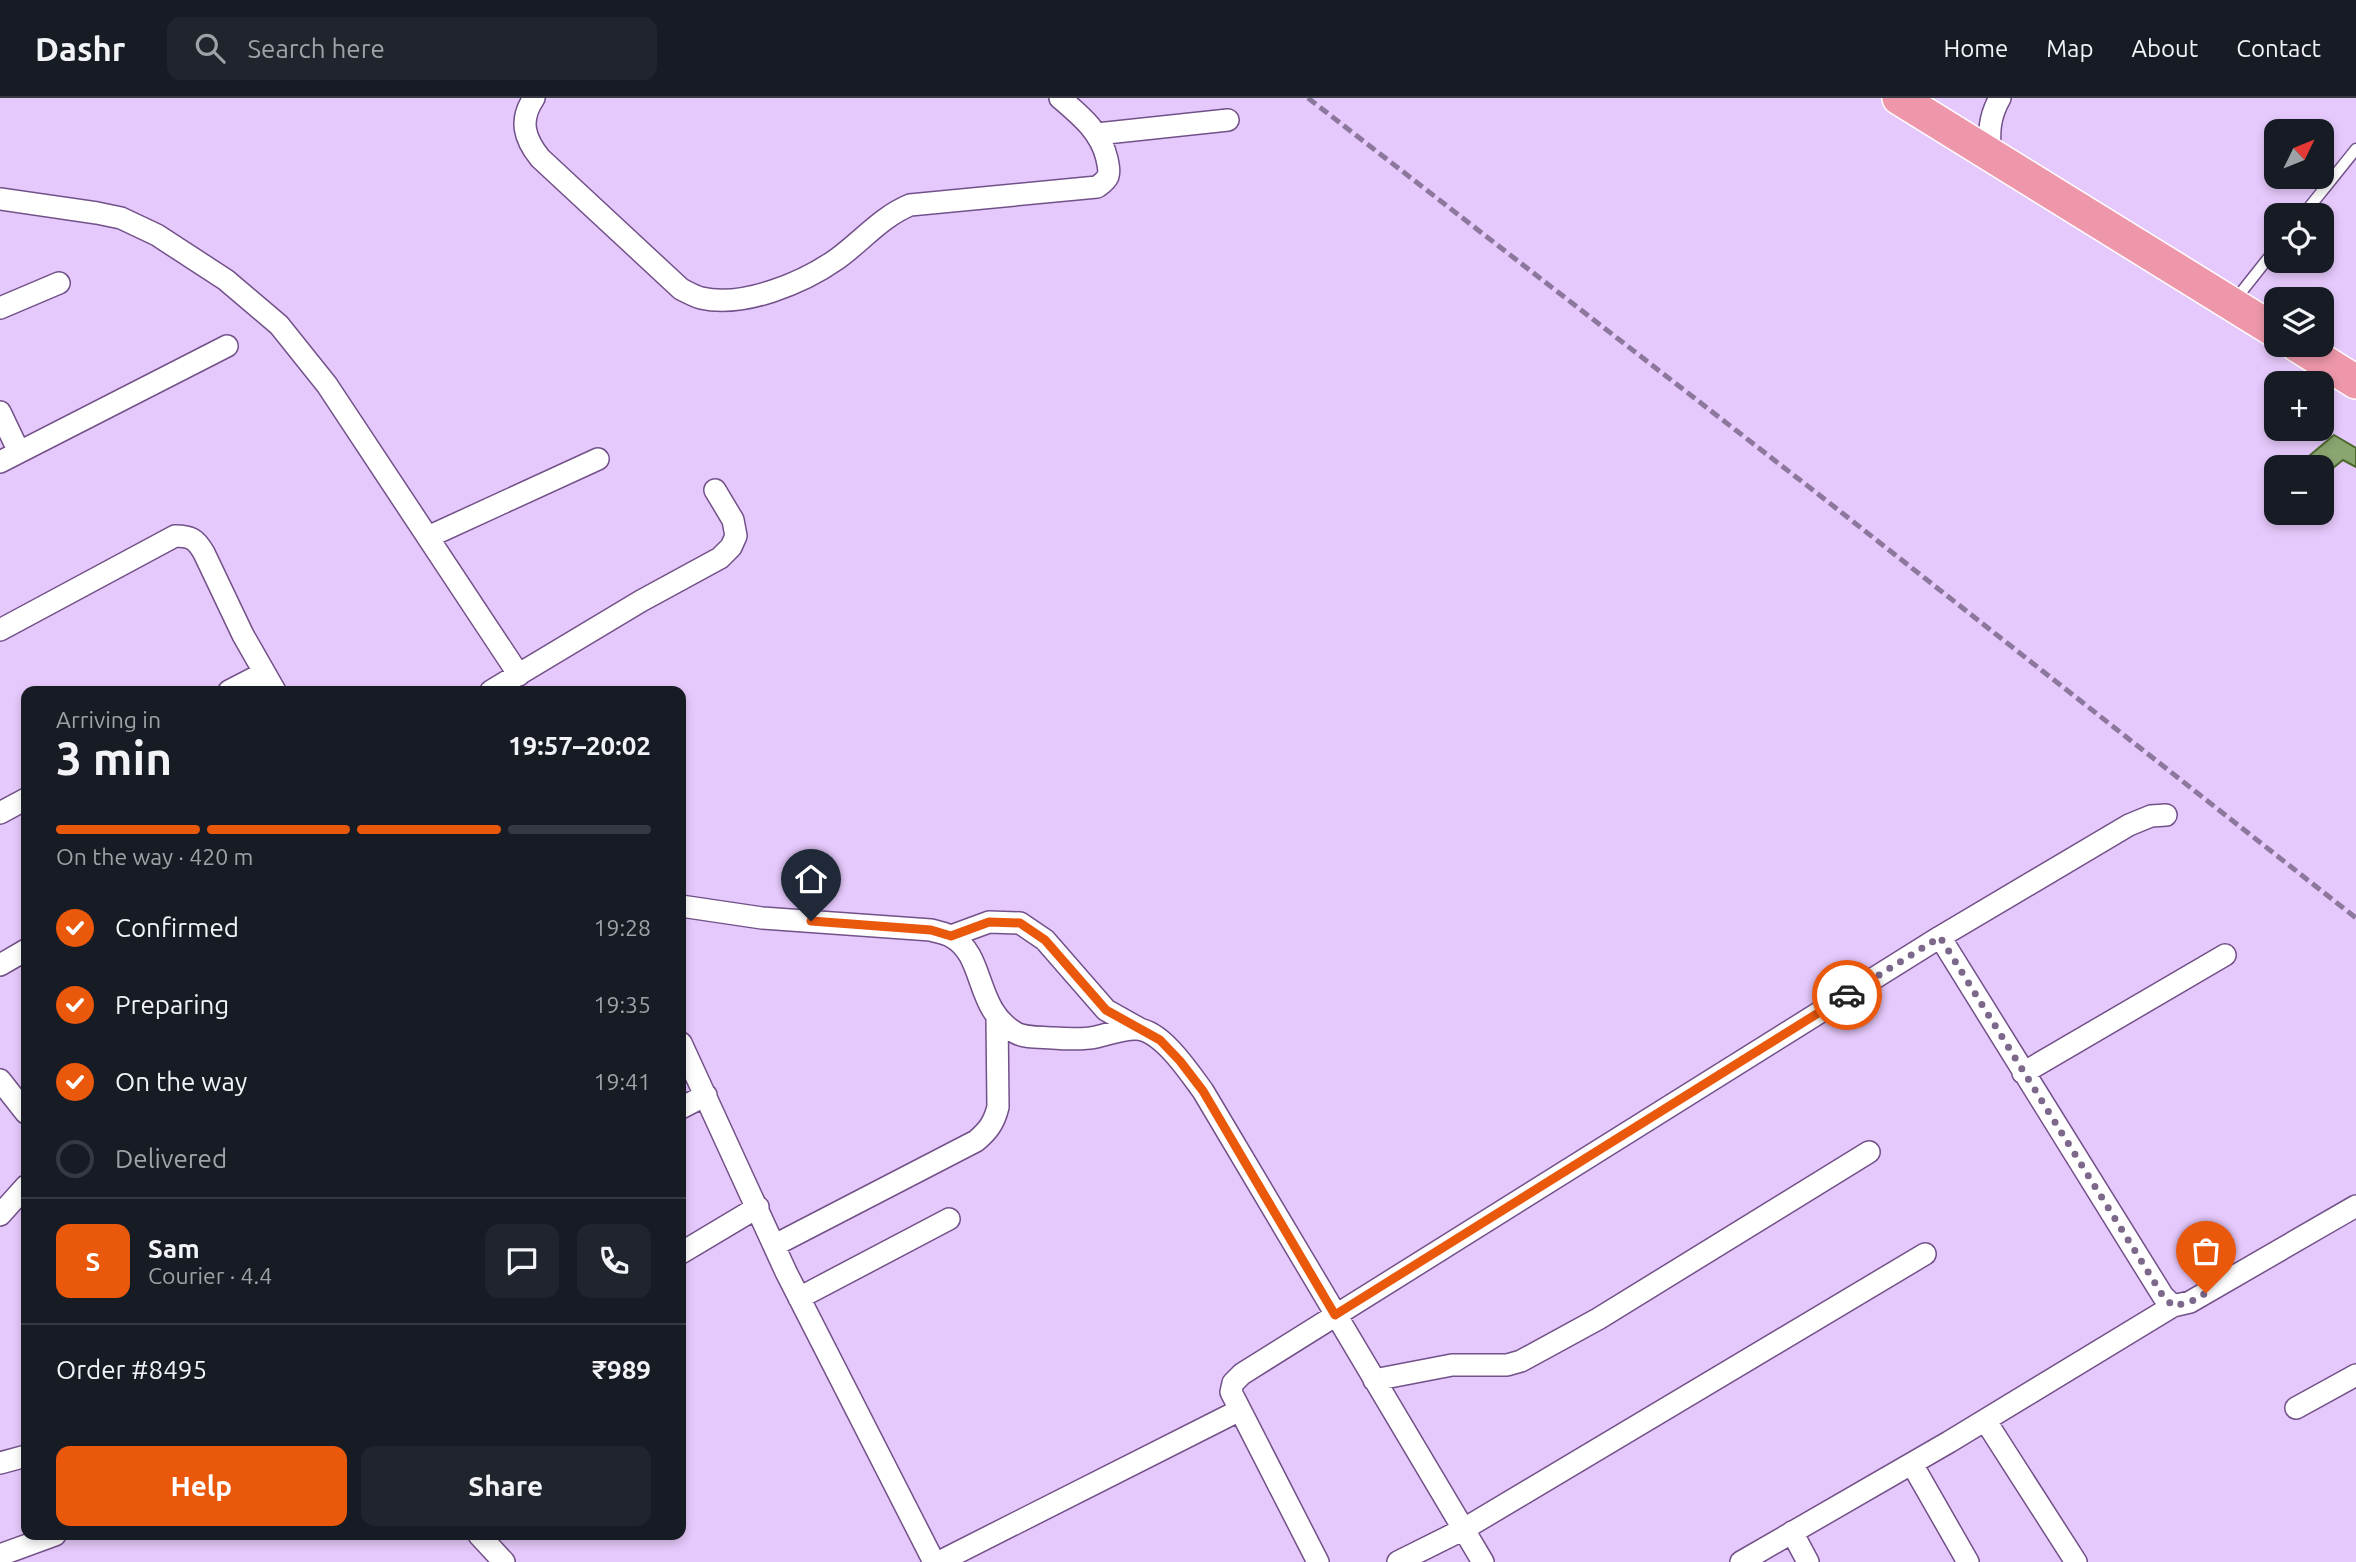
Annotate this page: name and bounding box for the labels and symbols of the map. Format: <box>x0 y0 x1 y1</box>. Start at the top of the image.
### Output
north arrow <box>2264 119 2334 189</box>
pin <box>781 849 841 921</box>
courier <box>1812 960 1882 1030</box>
pin <box>2176 1221 2236 1293</box>

